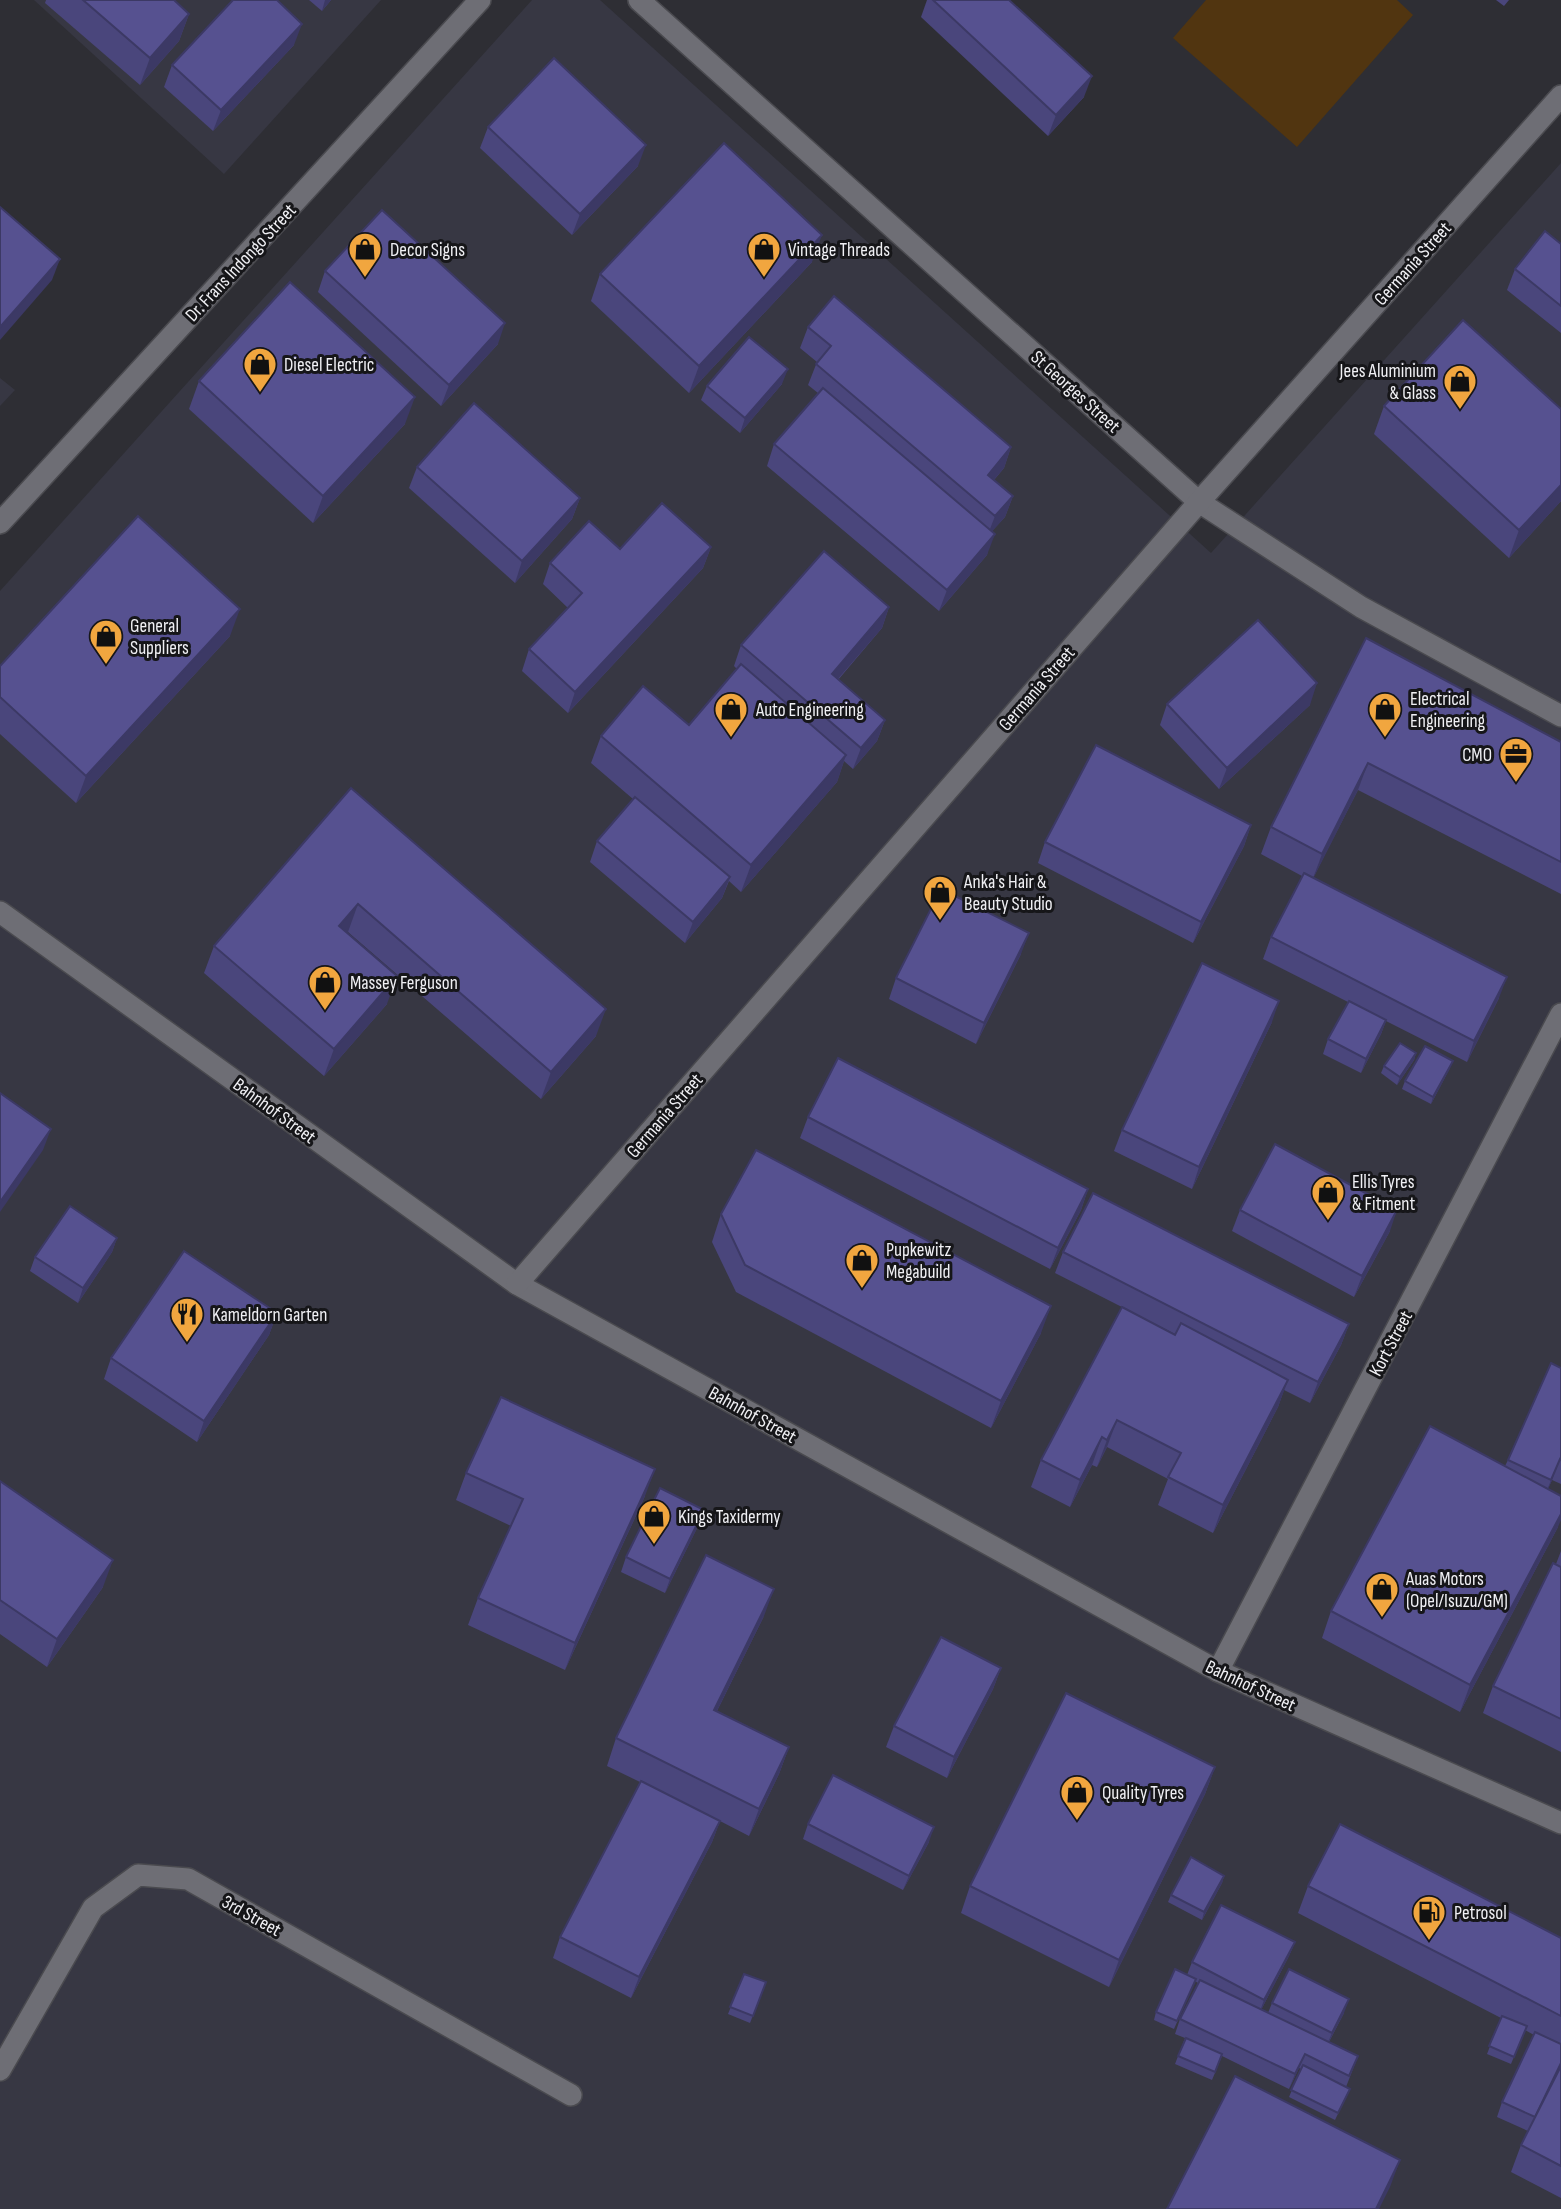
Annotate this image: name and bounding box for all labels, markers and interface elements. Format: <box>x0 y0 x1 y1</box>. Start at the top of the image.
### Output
street label: Dr. Frans Indongo Street <box>181 199 302 327</box>
street label: Germania Street <box>1370 217 1457 310</box>
shop icon: Decor Signs <box>346 230 384 279</box>
shop icon: Vintage Threads <box>745 230 783 279</box>
place label: Decor Signs <box>390 239 465 262</box>
place label: Vintage Threads <box>788 239 890 262</box>
shop icon: Diesel Electric <box>241 345 279 394</box>
street label: St Georges Street <box>1026 346 1124 438</box>
place label: Diesel Electric <box>284 354 374 377</box>
place label: Jees Aluminium & Glass <box>1339 360 1436 405</box>
shop icon: Jees Aluminium & Glass <box>1441 362 1479 411</box>
place label: General Suppliers <box>130 615 189 660</box>
shop icon: General Suppliers <box>87 617 125 666</box>
street label: Germania Street <box>994 642 1080 736</box>
place label: Electrical Engineering <box>1410 688 1486 733</box>
shop icon: Auto Engineering <box>712 690 750 739</box>
shop icon: Electrical Engineering <box>1366 690 1404 739</box>
place label: Auto Engineering <box>755 699 864 722</box>
office icon: CMO <box>1497 735 1535 784</box>
place label: CMO <box>1462 744 1492 767</box>
place label: Anka's Hair & Beauty Studio <box>963 871 1053 916</box>
shop icon: Anka's Hair & Beauty Studio <box>921 873 959 922</box>
shop icon: Massey Ferguson <box>306 963 344 1012</box>
place label: Massey Ferguson <box>350 972 458 995</box>
street label: Germania Street <box>622 1069 708 1163</box>
street label: Bahnhof Street <box>228 1074 320 1149</box>
place label: Ellis Tyres & Fitment <box>1352 1171 1416 1216</box>
shop icon: Ellis Tyres & Fitment <box>1309 1173 1347 1222</box>
place label: Pupkewitz Megabuild <box>886 1239 951 1284</box>
shop icon: Pupkewitz Megabuild <box>843 1241 881 1290</box>
restaurant icon: Kameldorn Garten <box>168 1295 206 1344</box>
place label: Kameldorn Garten <box>212 1304 327 1327</box>
street label: Kort Street <box>1365 1307 1418 1380</box>
street label: Bahnhof Street <box>704 1382 800 1449</box>
shop icon: Kings Taxidermy <box>635 1497 673 1546</box>
place label: Kings Taxidermy <box>678 1506 781 1529</box>
place label: Auas Motors (Opel/Isuzu/GM) <box>1405 1568 1508 1613</box>
shop icon: Auas Motors (Opel/Isuzu/GM) <box>1363 1570 1401 1619</box>
street label: Bahnhof Street <box>1202 1656 1299 1717</box>
shop icon: Quality Tyres <box>1058 1773 1096 1822</box>
place label: Quality Tyres <box>1102 1782 1184 1805</box>
street label: 3rd Street <box>218 1891 285 1942</box>
fuel station icon: Petrosol <box>1410 1893 1448 1942</box>
place label: Petrosol <box>1454 1902 1507 1925</box>

